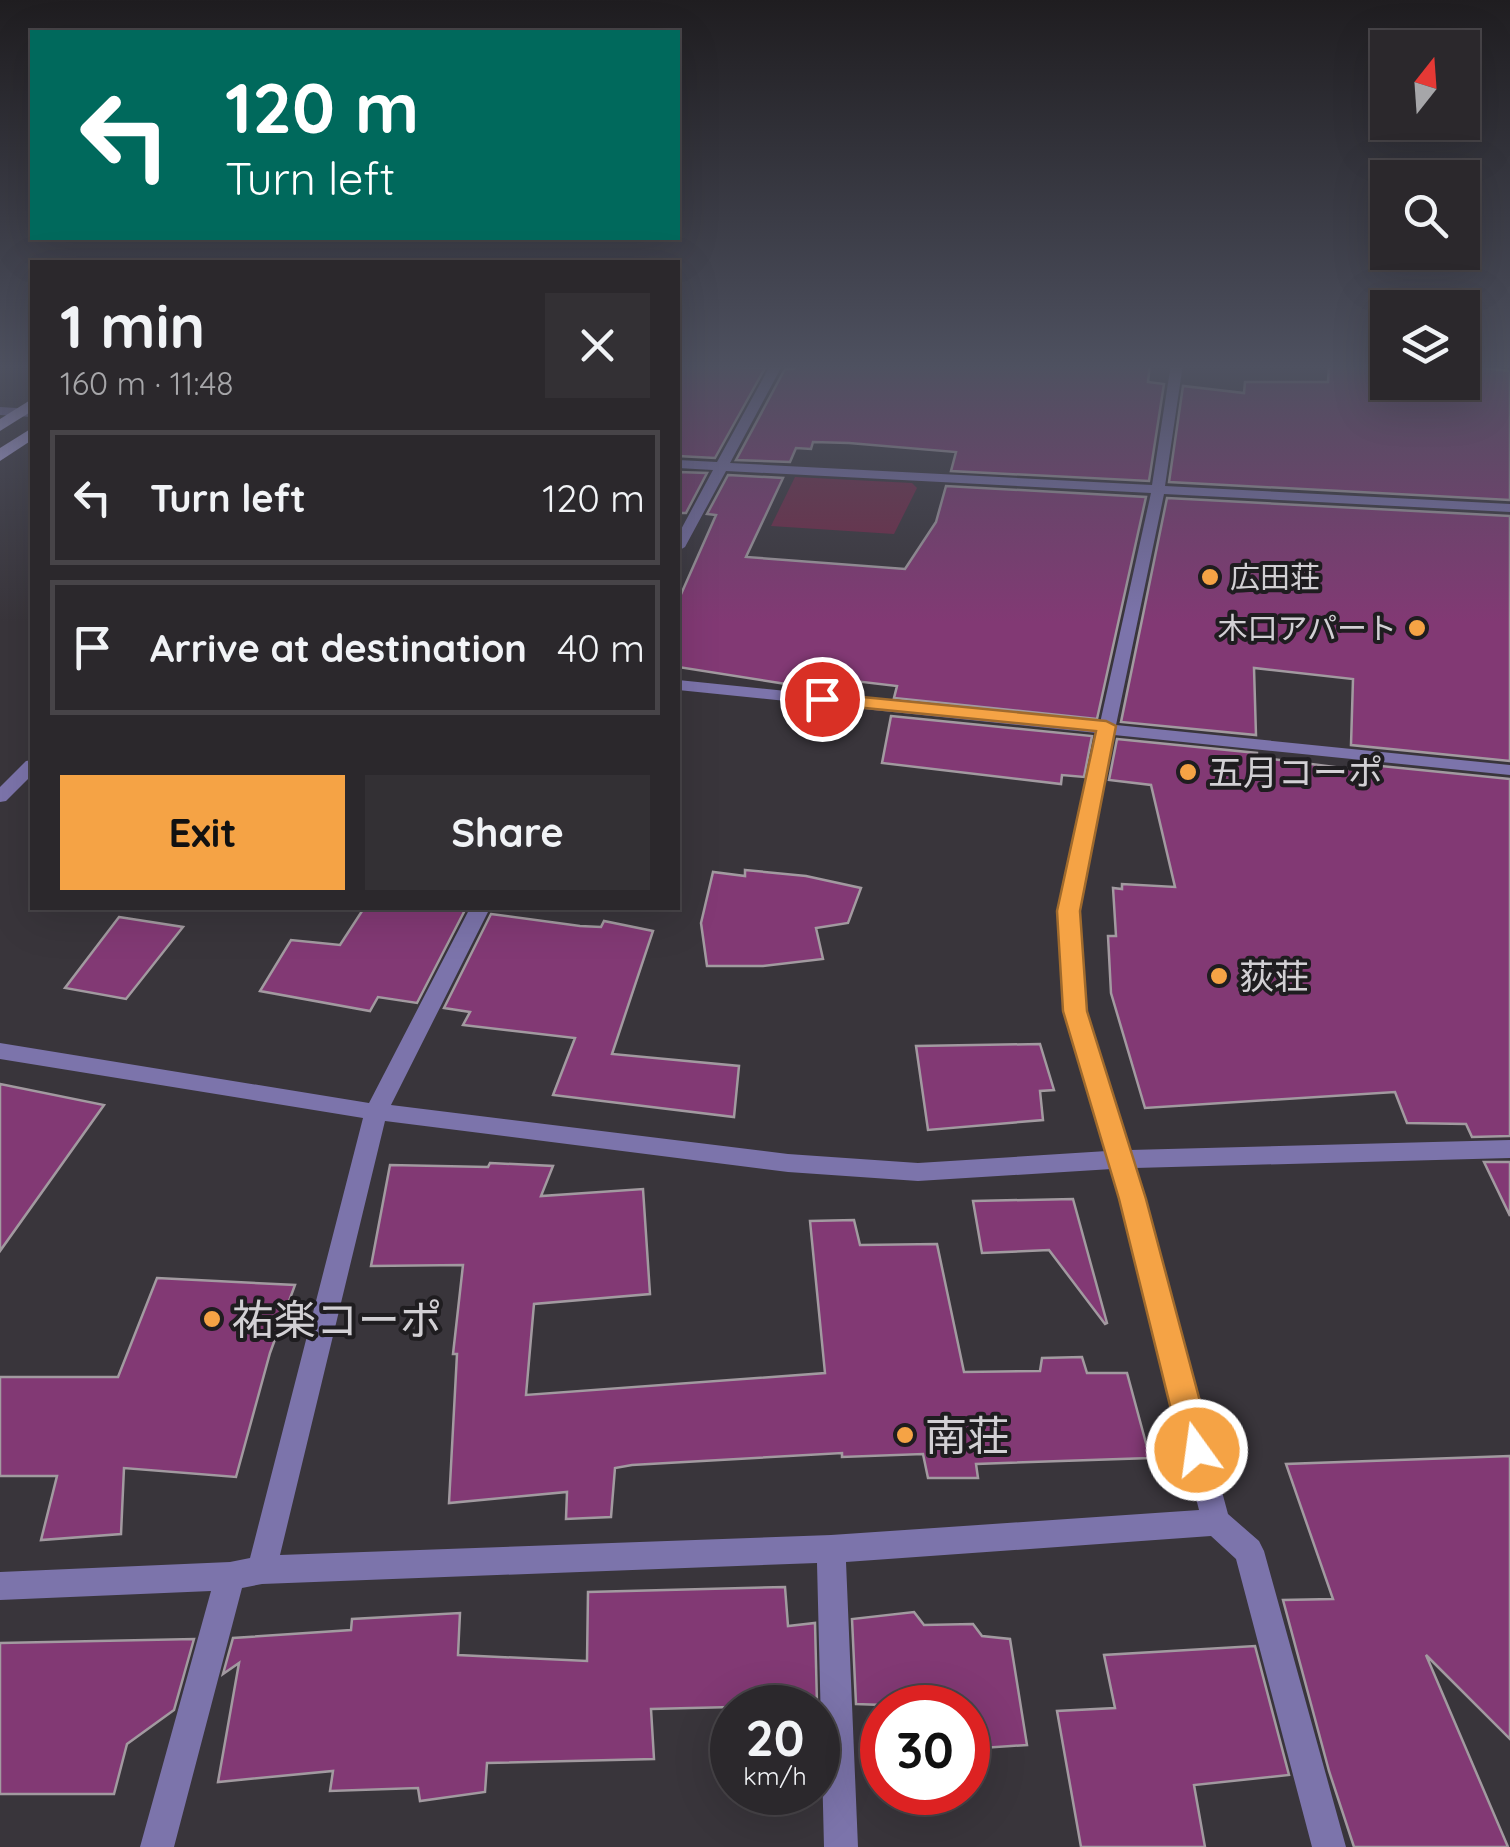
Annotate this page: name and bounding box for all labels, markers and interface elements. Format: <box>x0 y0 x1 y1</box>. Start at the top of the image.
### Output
north arrow <box>1370 30 1480 140</box>
map controls <box>1370 30 1480 400</box>
text: 120 m <box>225 63 419 151</box>
icon: left <box>60 70 190 200</box>
text: Turn left <box>225 150 395 206</box>
button: search <box>1370 160 1480 270</box>
text: 1 min <box>60 288 205 363</box>
button: layers <box>1370 290 1480 400</box>
button: close <box>545 293 650 398</box>
text: 160 m · 11:48 <box>60 363 234 403</box>
icon: left <box>65 470 120 525</box>
text: Turn left <box>150 474 306 522</box>
text: 120 m <box>542 474 645 522</box>
place label: 広田荘 <box>1230 558 1320 596</box>
marker: 広田荘 <box>1199 566 1221 588</box>
place label: 木口アパート <box>1218 609 1397 647</box>
marker: 木口アパート <box>1406 617 1428 639</box>
icon: arrive <box>65 620 120 675</box>
text: Arrive at destination <box>150 624 527 672</box>
text: 40 m <box>557 624 645 672</box>
pin <box>780 657 865 742</box>
icon: arrive <box>795 672 850 727</box>
place label: 五月コーポ <box>1208 750 1383 794</box>
marker: 五月コーポ <box>1177 761 1199 783</box>
button: Exit <box>60 775 345 890</box>
button: Share <box>365 775 650 890</box>
place label: 荻荘 <box>1239 954 1309 998</box>
marker: 荻荘 <box>1208 965 1230 987</box>
place label: 祐楽コーポ <box>232 1293 442 1346</box>
marker: 祐楽コーポ <box>201 1308 223 1330</box>
position arrow <box>1145 1398 1249 1502</box>
place label: 南荘 <box>925 1409 1009 1462</box>
marker: 南荘 <box>894 1424 916 1446</box>
speed limit sign: 30 <box>860 1685 990 1815</box>
text: 20 <box>745 1706 805 1769</box>
text: km/h <box>743 1760 807 1791</box>

